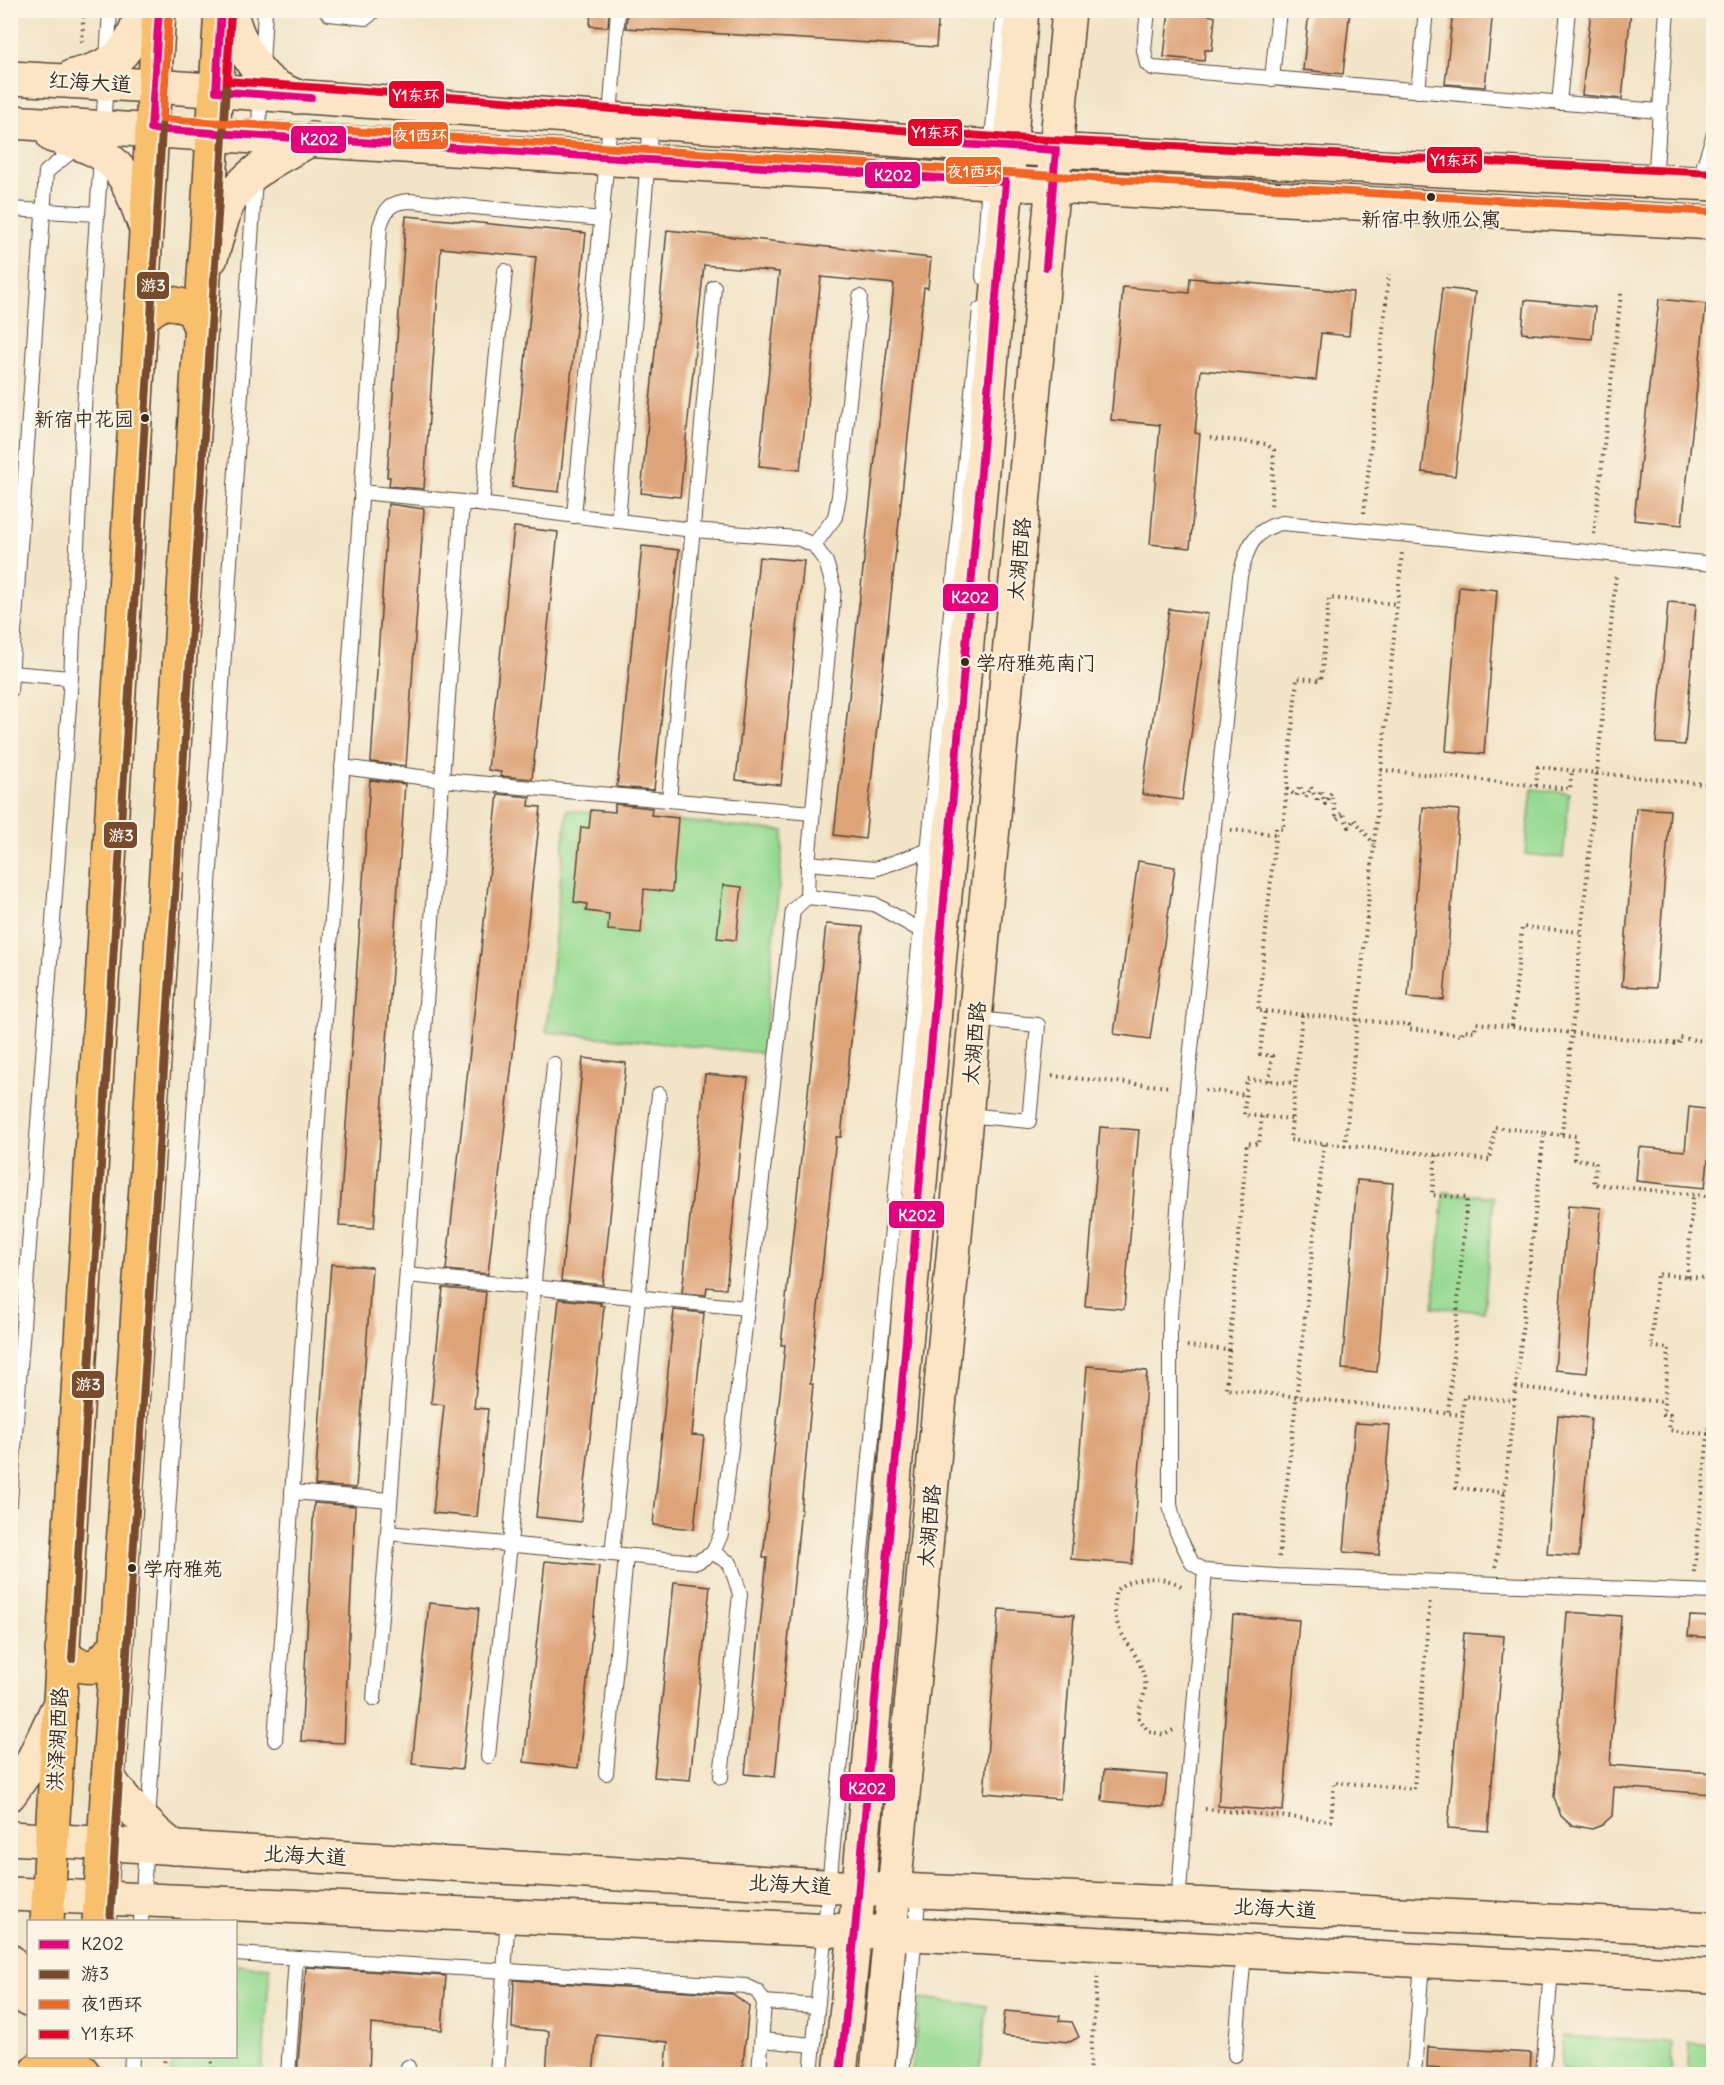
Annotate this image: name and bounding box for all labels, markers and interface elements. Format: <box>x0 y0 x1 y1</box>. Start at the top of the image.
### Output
street label: 红海大道 <box>47 66 133 98</box>
line badge: Y1东环 <box>388 80 445 109</box>
text: Y1东环 <box>391 85 440 105</box>
line badge: Y1东环 <box>907 118 963 147</box>
line badge: 夜1西环 <box>392 121 449 150</box>
text: Y1东环 <box>910 122 959 142</box>
line badge: K202 <box>290 125 347 154</box>
text: 夜1西环 <box>393 125 447 145</box>
text: K202 <box>300 129 338 149</box>
line badge: Y1东环 <box>1426 146 1483 174</box>
text: Y1东环 <box>1429 150 1478 170</box>
line badge: 夜1西环 <box>945 156 1002 185</box>
line badge: K202 <box>864 161 921 189</box>
text: 夜1西环 <box>947 161 1001 181</box>
text: K202 <box>874 165 912 185</box>
marker: 新宿中教师公寓 <box>1425 191 1437 203</box>
place label: 新宿中教师公寓 <box>1361 206 1501 231</box>
line badge: 游3 <box>136 271 170 300</box>
text: 游3 <box>140 275 166 295</box>
place label: 新宿中花园 <box>34 406 134 431</box>
marker: 新宿中花园 <box>139 412 151 424</box>
street label: 太湖西路 <box>1002 516 1036 602</box>
line badge: K202 <box>942 583 999 612</box>
text: K202 <box>951 587 989 607</box>
place label: 学府雅苑南门 <box>976 650 1096 675</box>
marker: 学府雅苑南门 <box>959 656 971 668</box>
line badge: 游3 <box>103 821 138 849</box>
text: 游3 <box>108 825 134 845</box>
street label: 太湖西路 <box>957 1000 991 1086</box>
line badge: K202 <box>888 1200 945 1229</box>
text: K202 <box>898 1205 936 1225</box>
line badge: 游3 <box>71 1370 105 1399</box>
text: 游3 <box>75 1374 101 1394</box>
street label: 太湖西路 <box>912 1483 946 1569</box>
place label: 学府雅苑 <box>143 1556 223 1581</box>
marker: 学府雅苑 <box>126 1562 138 1574</box>
street label: 洪泽湖西路 <box>41 1686 73 1792</box>
line badge: K202 <box>839 1773 896 1802</box>
text: K202 <box>848 1778 886 1798</box>
street label: 北海大道 <box>262 1839 348 1871</box>
street label: 北海大道 <box>747 1868 833 1900</box>
street label: 北海大道 <box>1232 1892 1318 1924</box>
legend <box>27 1920 237 2058</box>
text: K202 <box>81 1932 124 1955</box>
text: 游3 <box>81 1962 109 1985</box>
text: 夜1西环 <box>81 1992 142 2015</box>
text: Y1东环 <box>81 2022 134 2045</box>

